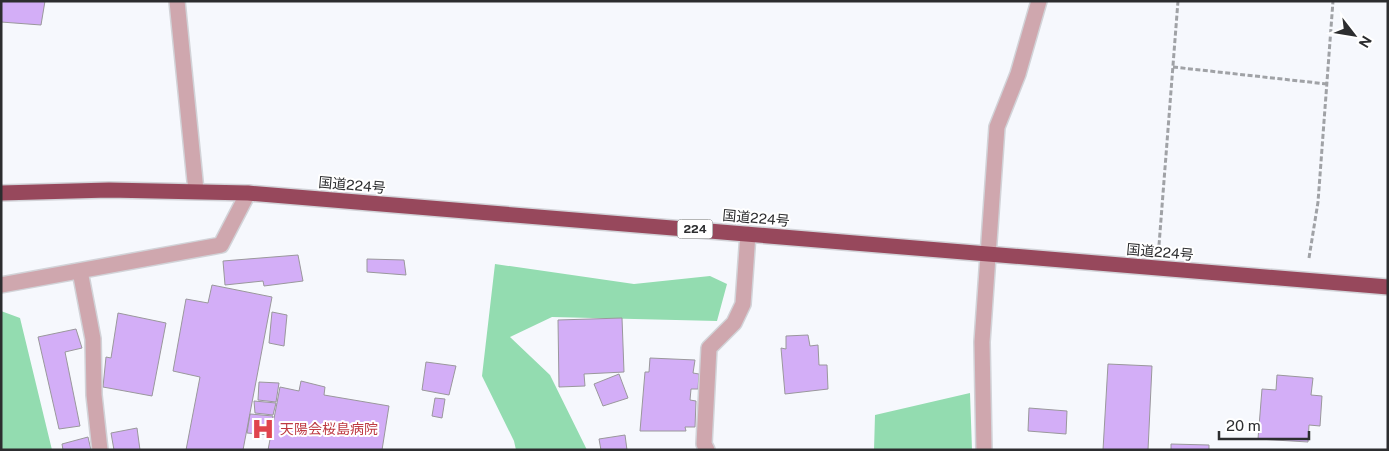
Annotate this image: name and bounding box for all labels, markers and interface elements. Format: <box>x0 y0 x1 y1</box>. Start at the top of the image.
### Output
north arrow <box>1329 10 1379 60</box>
text: N <box>1355 33 1375 51</box>
street label: 国道224号 <box>318 174 386 196</box>
street label: 国道224号 <box>722 207 790 229</box>
road number: 224 <box>678 220 712 238</box>
street label: 国道224号 <box>1126 241 1194 263</box>
scale bar <box>1219 408 1309 440</box>
hospital icon: 天陽会桜島病院 <box>250 416 276 442</box>
text: 20 m <box>1226 417 1261 434</box>
place label: 天陽会桜島病院 <box>280 421 378 437</box>

